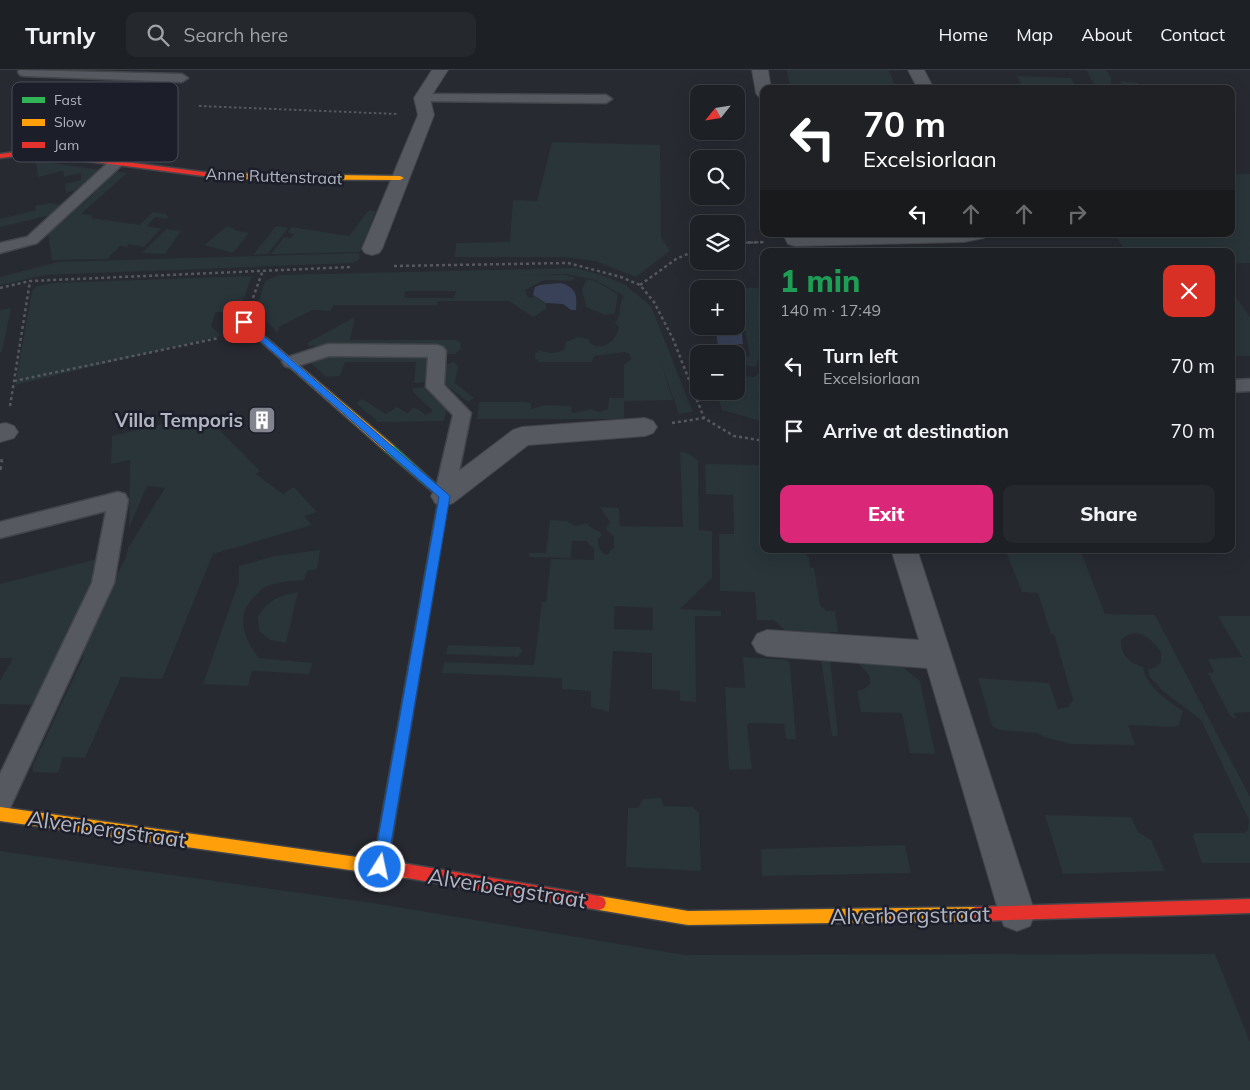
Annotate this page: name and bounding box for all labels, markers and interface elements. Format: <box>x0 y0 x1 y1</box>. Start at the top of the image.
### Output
search box <box>126 12 476 57</box>
text: Turnly <box>25 20 96 50</box>
icon: search <box>144 21 172 49</box>
text: Search here <box>184 23 288 47</box>
text: Home <box>938 23 988 46</box>
text: Map <box>1016 23 1053 46</box>
text: About <box>1081 23 1132 46</box>
text: Contact <box>1160 23 1225 46</box>
legend <box>12 82 178 162</box>
north arrow <box>690 85 745 140</box>
map controls <box>690 85 745 400</box>
text: Fast <box>54 91 82 109</box>
text: 70 m <box>863 102 946 146</box>
icon: left <box>780 105 845 170</box>
text: Slow <box>54 113 86 131</box>
text: Jam <box>54 136 79 154</box>
text: Excelsiorlaan <box>863 145 997 173</box>
button: search <box>690 150 745 205</box>
street label: Anne Ruttenstraat <box>205 164 343 188</box>
icon: left <box>904 200 932 228</box>
icon: ahead <box>957 200 985 228</box>
icon: ahead <box>1010 200 1038 228</box>
icon: right <box>1063 200 1091 228</box>
button: layers <box>690 215 745 270</box>
text: 1 min <box>780 262 860 300</box>
button: close <box>1163 265 1215 317</box>
button: + <box>690 280 745 335</box>
text: 140 m · 17:49 <box>780 300 881 320</box>
pin <box>223 301 265 343</box>
icon: arrive <box>230 308 258 336</box>
text: Turn left <box>823 344 898 368</box>
button: − <box>690 345 745 400</box>
icon: left <box>780 352 808 380</box>
text: 70 m <box>1171 354 1215 378</box>
text: Excelsiorlaan <box>823 368 920 388</box>
building icon: Villa Temporis <box>247 405 277 435</box>
place label: Villa Temporis <box>114 408 243 432</box>
icon: arrive <box>780 417 808 445</box>
text: Arrive at destination <box>823 419 1009 443</box>
text: 70 m <box>1171 419 1215 443</box>
button: Exit <box>780 485 993 543</box>
button: Share <box>1003 485 1215 543</box>
street label: Alverbergstraat <box>26 804 188 854</box>
position arrow <box>353 840 405 892</box>
street label: Alverbergstraat <box>426 862 588 914</box>
street label: Alverbergstraat <box>830 900 990 930</box>

